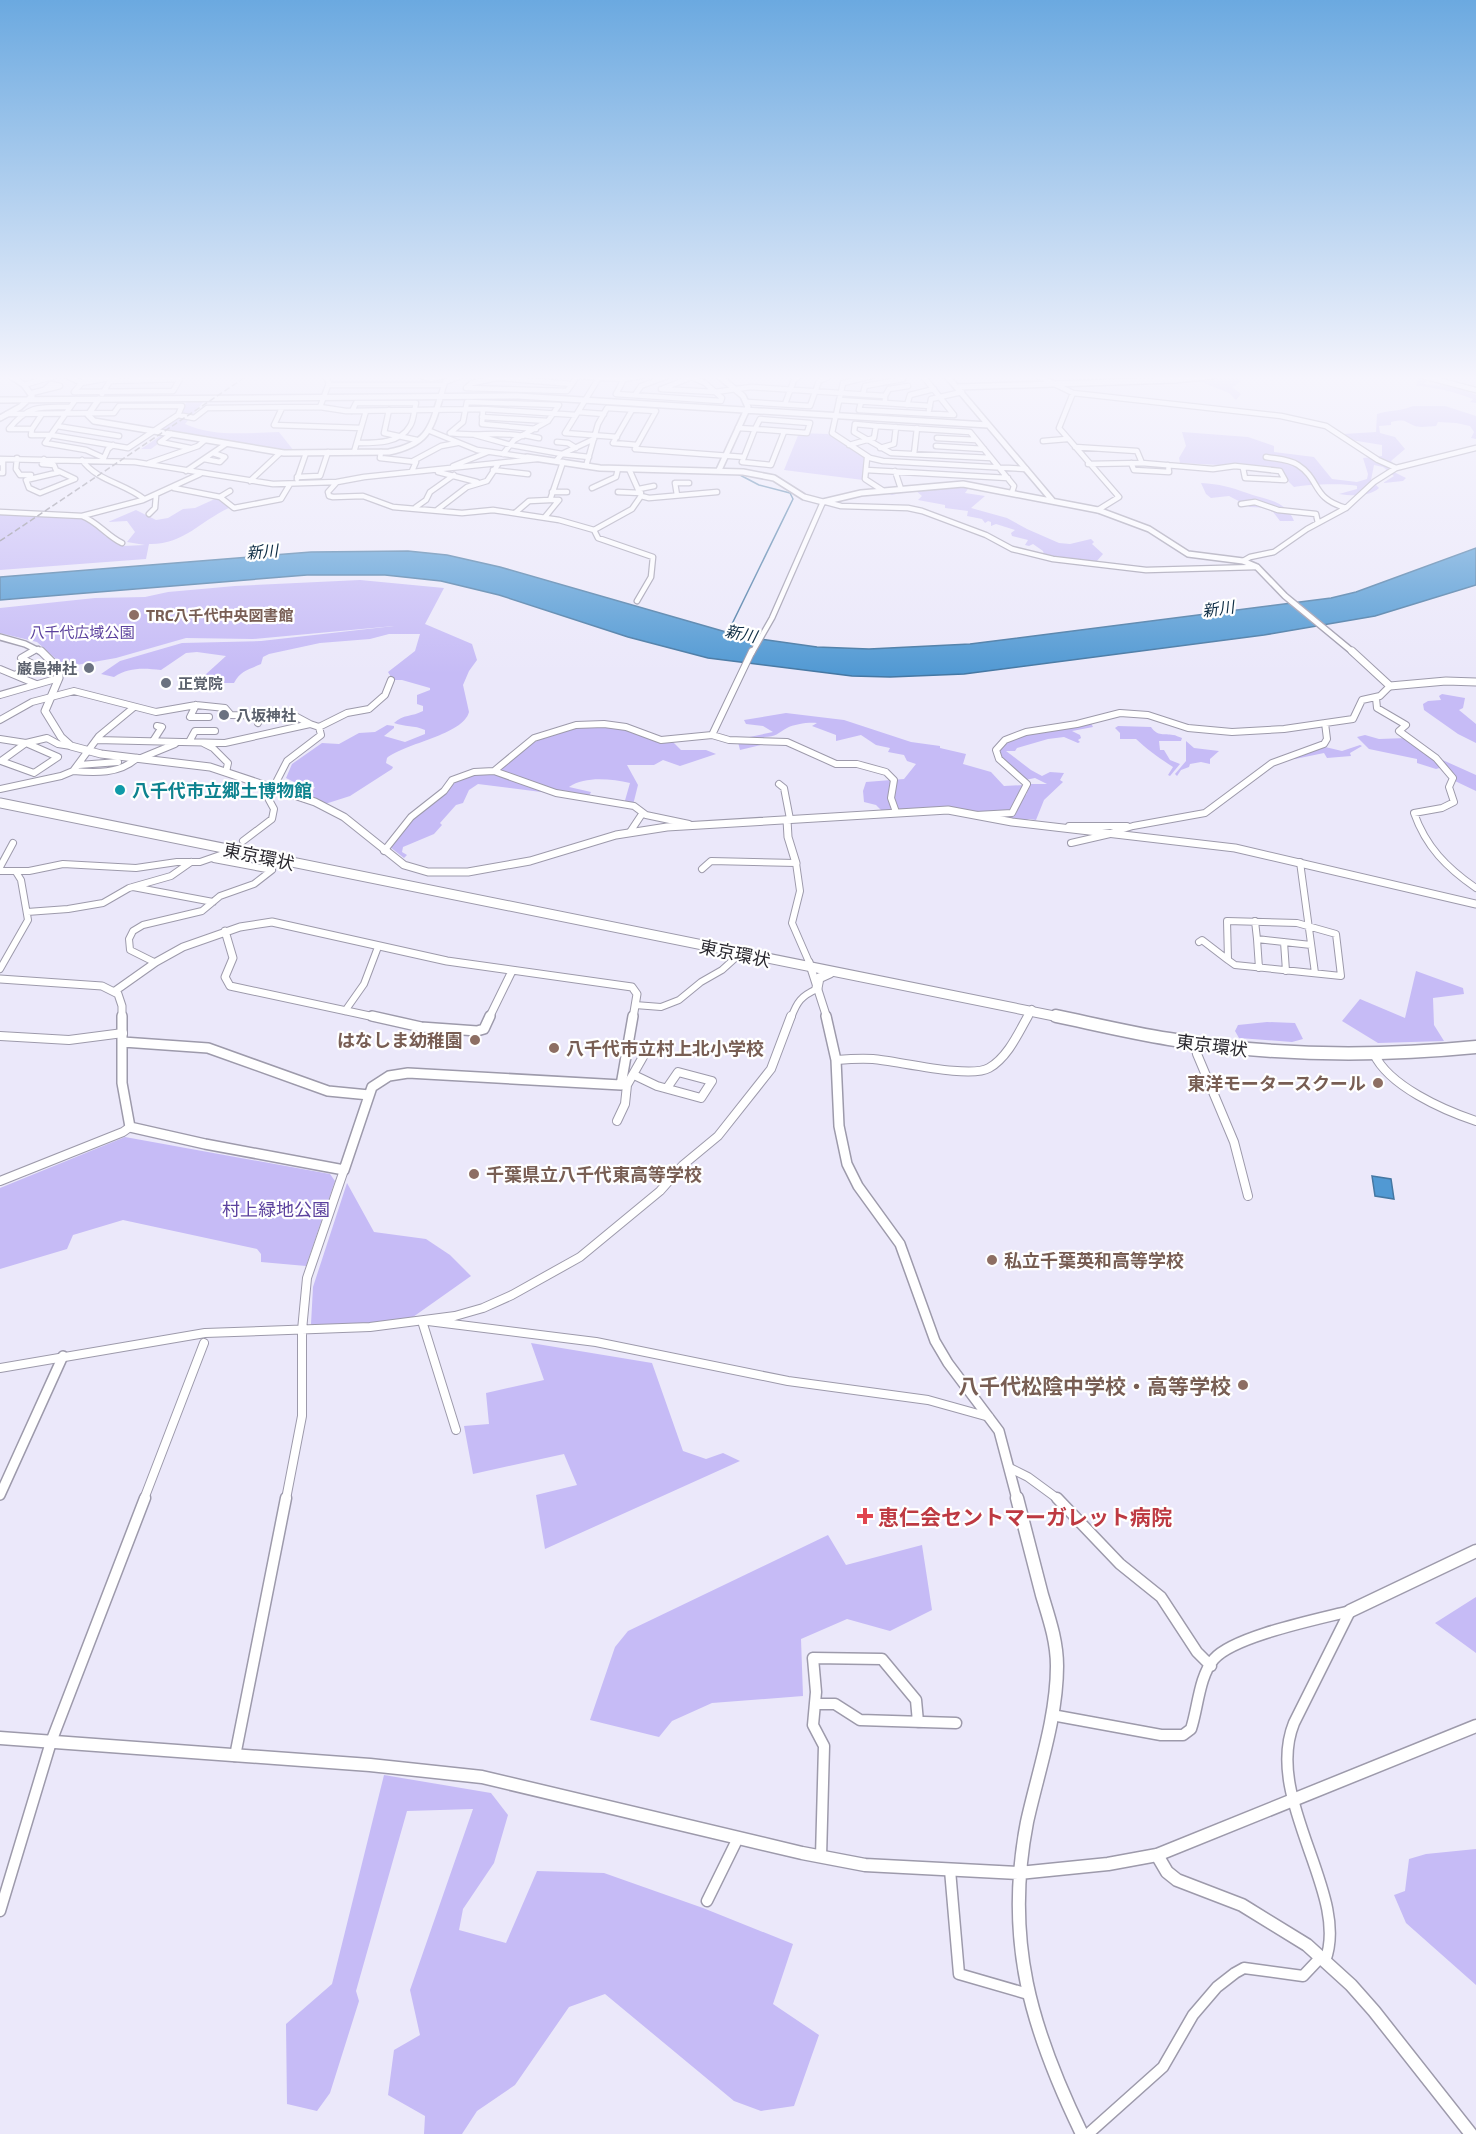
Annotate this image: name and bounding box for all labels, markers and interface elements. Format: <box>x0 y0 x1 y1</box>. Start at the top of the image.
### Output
water label: 新川 <box>245 540 281 562</box>
water label: 新川 <box>1201 596 1237 620</box>
place label: TRC八千代中央図書館 <box>146 606 294 624</box>
marker: TRC八千代中央図書館 <box>127 608 141 622</box>
water label: 新川 <box>723 620 761 646</box>
park label: 八千代広域公園 <box>29 623 135 641</box>
place label: 巌島神社 <box>17 659 77 677</box>
marker: 巌島神社 <box>82 661 96 675</box>
place label: 正覚院 <box>178 674 223 692</box>
marker: 正覚院 <box>159 676 173 690</box>
place label: 八坂神社 <box>236 706 296 724</box>
marker: 八坂神社 <box>217 708 231 722</box>
place label: 八千代市立郷土博物館 <box>132 779 312 801</box>
marker: 八千代市立郷土博物館 <box>113 783 127 797</box>
street label: 東京環状 <box>221 838 297 874</box>
street label: 東京環状 <box>697 935 773 971</box>
place label: はなしま幼稚園 <box>337 1029 463 1051</box>
street label: 東京環状 <box>1175 1030 1249 1060</box>
marker: はなしま幼稚園 <box>468 1033 482 1047</box>
place label: 八千代市立村上北小学校 <box>566 1037 764 1059</box>
marker: 八千代市立村上北小学校 <box>547 1041 561 1055</box>
place label: 東洋モータースクール <box>1187 1072 1366 1094</box>
marker: 東洋モータースクール <box>1371 1076 1385 1090</box>
place label: 千葉県立八千代東高等学校 <box>486 1163 702 1185</box>
marker: 千葉県立八千代東高等学校 <box>467 1167 481 1181</box>
park label: 村上緑地公園 <box>222 1198 330 1220</box>
place label: 私立千葉英和高等学校 <box>1004 1249 1184 1271</box>
marker: 私立千葉英和高等学校 <box>985 1253 999 1267</box>
place label: 八千代松陰中学校・高等学校 <box>958 1373 1231 1398</box>
marker: 八千代松陰中学校・高等学校 <box>1236 1378 1250 1392</box>
place label: 恵仁会セントマーガレット病院 <box>878 1504 1172 1529</box>
marker: 恵仁会セントマーガレット病院 <box>856 1507 874 1525</box>

